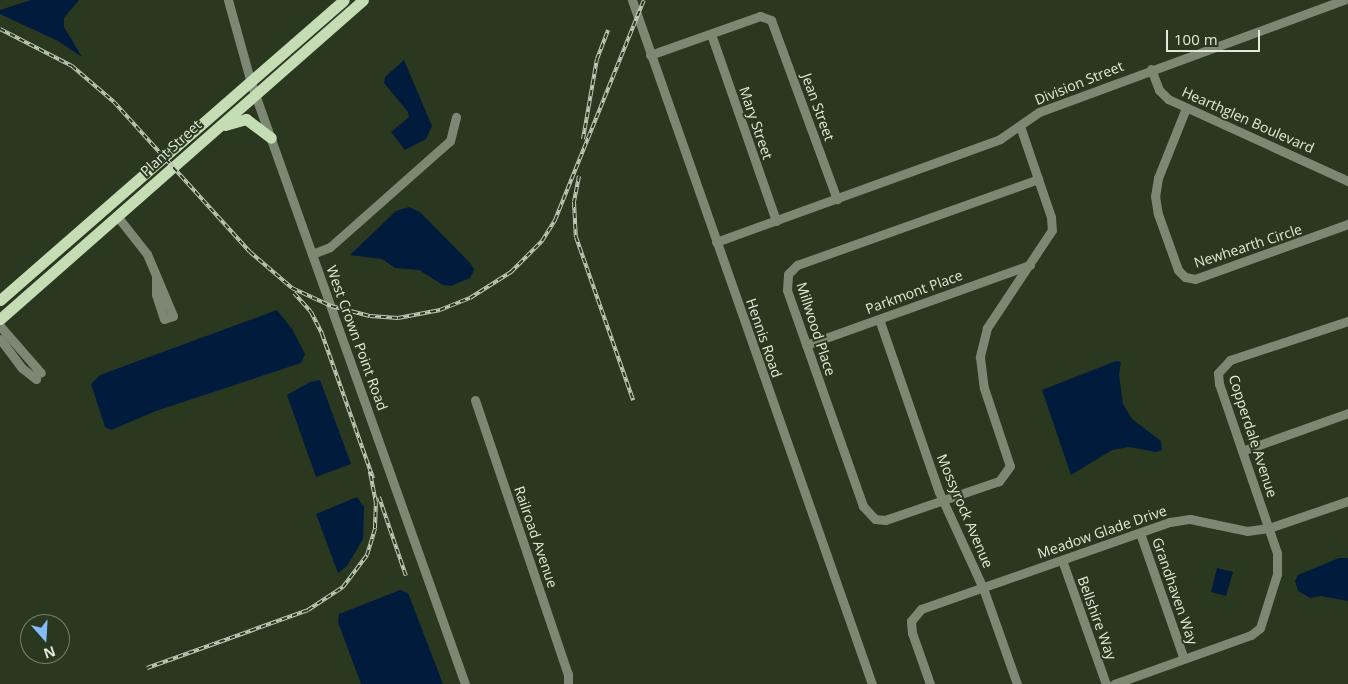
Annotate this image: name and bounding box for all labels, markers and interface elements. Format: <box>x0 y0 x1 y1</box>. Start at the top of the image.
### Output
scale bar <box>1168 20 1262 52</box>
text: 100 m <box>1174 29 1218 49</box>
street label: Division Street <box>1032 58 1126 108</box>
street label: Jean Street <box>798 71 838 143</box>
street label: Hearthglen Boulevard <box>1179 83 1317 157</box>
street label: Mary Street <box>736 84 776 162</box>
street label: Plant Street <box>137 116 205 180</box>
street label: Newhearth Circle <box>1192 221 1304 271</box>
street label: West Crown Point Road <box>323 263 391 413</box>
street label: Parkmont Place <box>863 267 965 317</box>
street label: Millwood Place <box>793 280 839 378</box>
street label: Hennis Road <box>743 296 785 380</box>
street label: Copperdale Avenue <box>1225 373 1281 499</box>
street label: Mossyrock Avenue <box>933 452 997 570</box>
street label: Railroad Avenue <box>511 484 561 590</box>
street label: Meadow Glade Drive <box>1035 502 1169 562</box>
street label: Grandhaven Way <box>1149 535 1201 647</box>
street label: Bellshire Way <box>1074 574 1120 662</box>
north arrow <box>20 614 70 664</box>
text: N <box>41 642 58 664</box>

